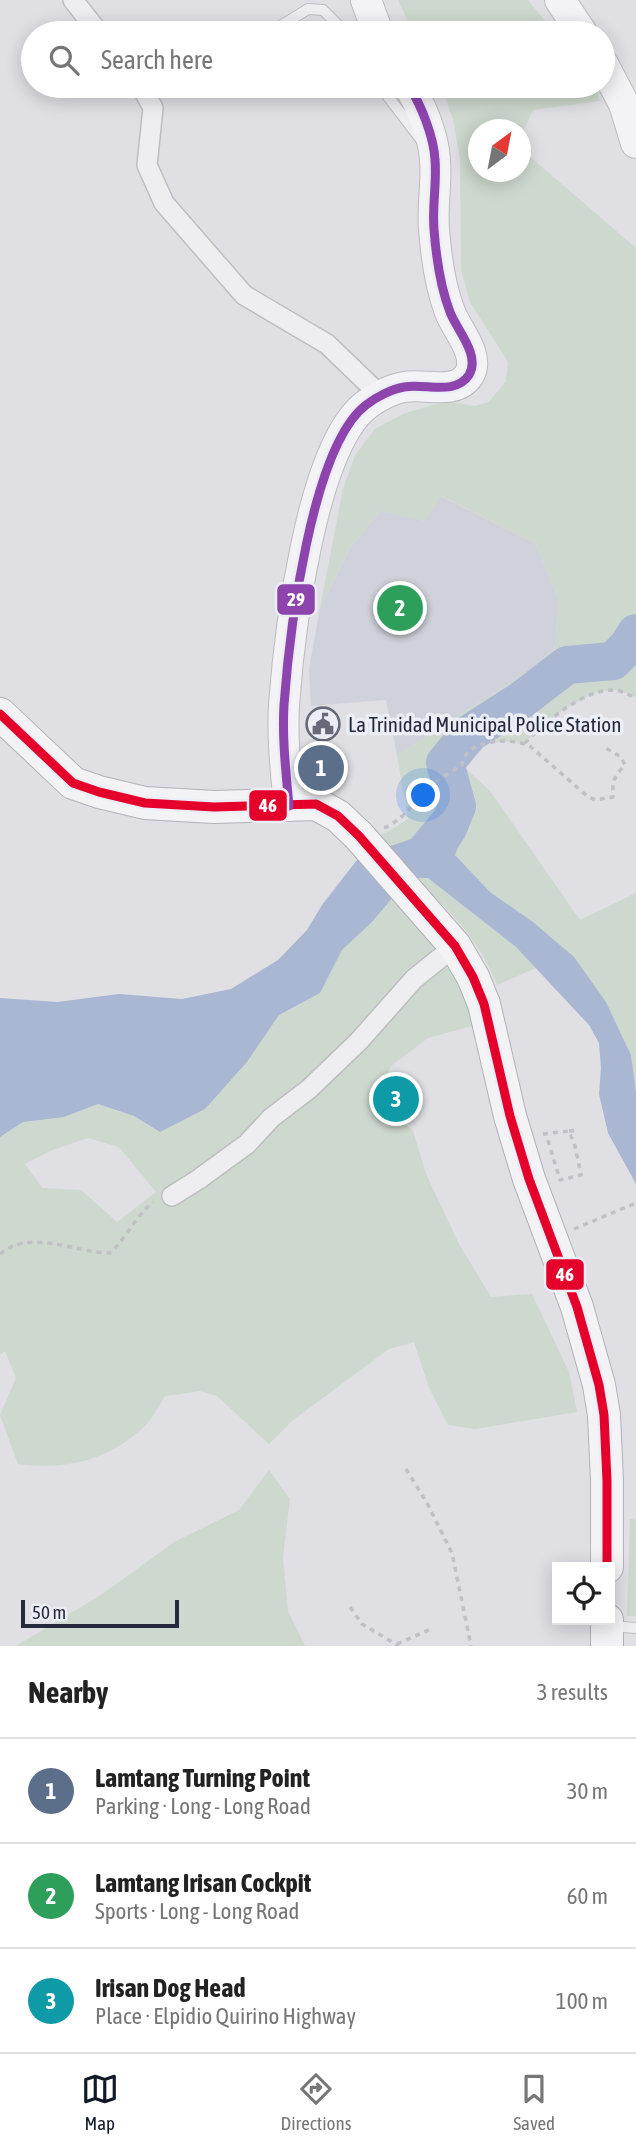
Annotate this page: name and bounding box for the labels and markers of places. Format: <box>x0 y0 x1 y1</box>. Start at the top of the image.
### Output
pin: 2 <box>377 582 423 634</box>
public building icon: La Trinidad Municipal Police Station <box>304 705 342 743</box>
place label: La Trinidad Municipal Police Station <box>348 712 621 736</box>
pin: 1 <box>298 742 344 794</box>
pin: 3 <box>373 1073 419 1125</box>

